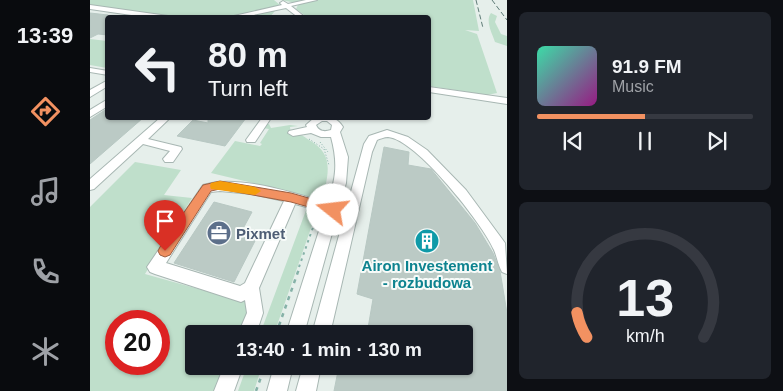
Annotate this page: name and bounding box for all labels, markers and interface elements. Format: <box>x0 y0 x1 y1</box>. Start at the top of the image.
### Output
text: 13:39 <box>17 23 73 48</box>
icon: left <box>125 35 190 100</box>
text: 80 m <box>208 35 288 74</box>
text: 91.9 FM <box>612 56 682 77</box>
text: Turn left <box>208 76 288 101</box>
text: Music <box>612 78 654 95</box>
icon: directions <box>28 94 63 129</box>
icon: previous <box>559 127 587 155</box>
icon: pause <box>631 127 659 155</box>
icon: next <box>703 127 731 155</box>
icon: music <box>28 174 63 209</box>
position arrow <box>306 183 358 235</box>
pin <box>144 200 186 251</box>
icon: arrive <box>151 207 179 235</box>
office icon: Pixmet <box>206 220 232 246</box>
place label: Pixmet <box>236 225 285 242</box>
building icon: Airon Investement - rozbudowa <box>414 228 440 254</box>
icon: phone <box>28 254 63 289</box>
place label: Airon Investement - rozbudowa <box>362 257 492 291</box>
text: 13 <box>616 269 674 327</box>
speed limit sign: 20 <box>105 310 170 375</box>
text: km/h <box>626 326 664 346</box>
icon: climate <box>28 334 63 369</box>
text: 13:40 · 1 min · 130 m <box>236 339 422 360</box>

